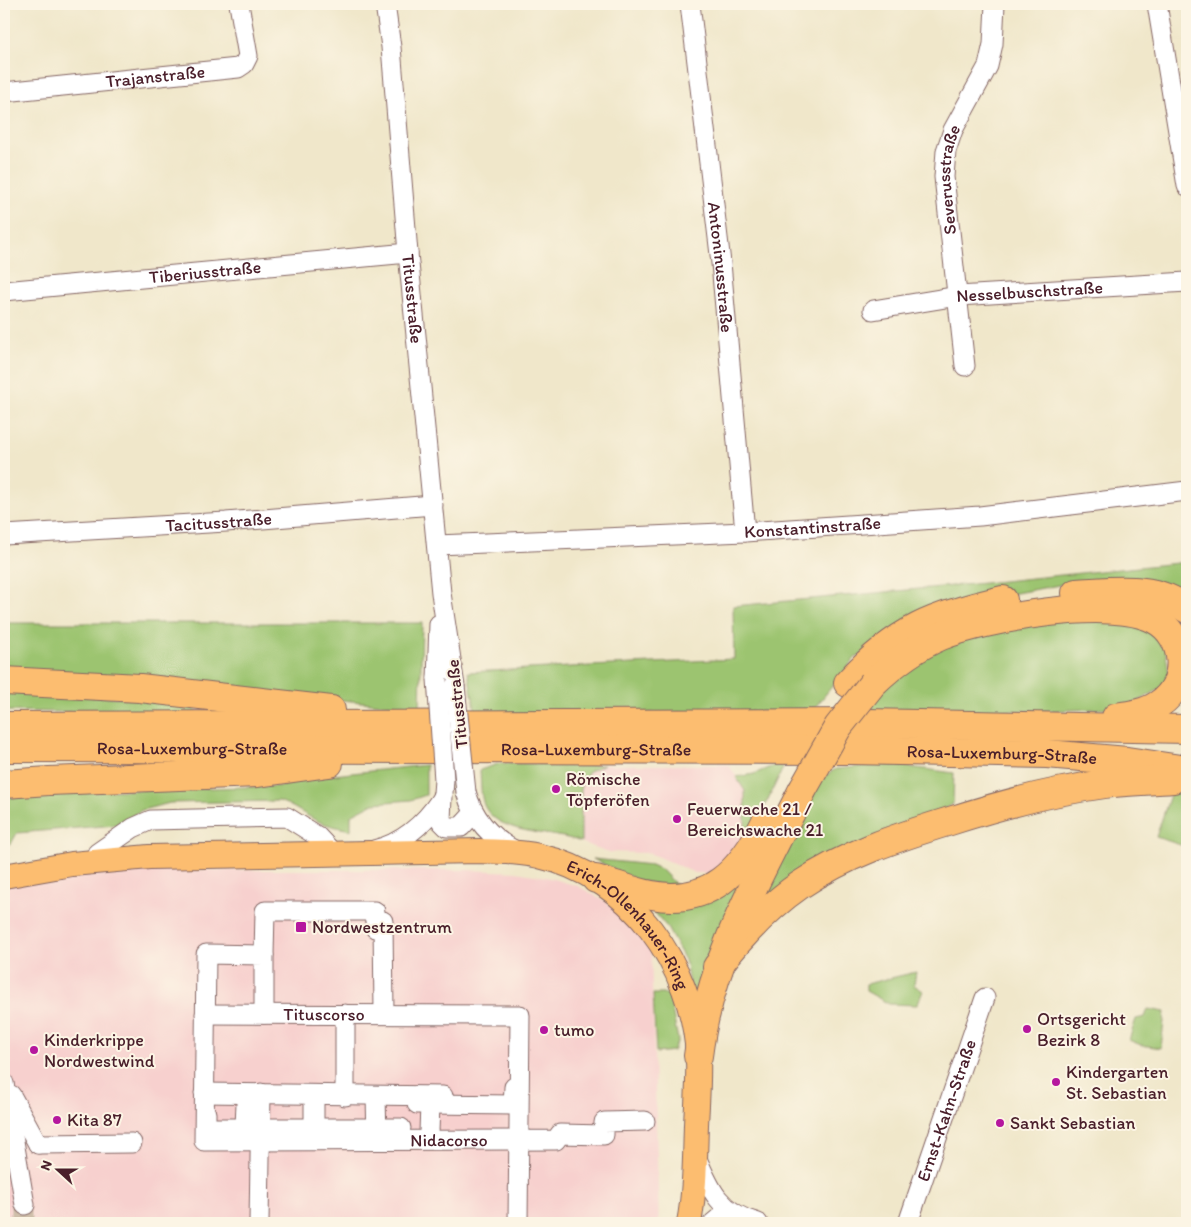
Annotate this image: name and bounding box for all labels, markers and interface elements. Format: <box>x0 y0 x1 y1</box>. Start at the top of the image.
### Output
street label: Trajanstraße <box>104 60 206 93</box>
street label: Severusstraße <box>933 120 965 236</box>
street label: Antoninusstraße <box>703 201 738 334</box>
street label: Titusstraße <box>397 253 428 345</box>
street label: Tiberiusstraße <box>148 256 262 288</box>
street label: Nesselbuschstraße <box>956 276 1104 307</box>
street label: Tacitusstraße <box>165 507 273 537</box>
street label: Konstantinstraße <box>743 512 882 543</box>
street label: Titusstraße <box>441 658 473 750</box>
street label: Rosa-Luxemburg-Straße <box>97 737 287 760</box>
street label: Rosa-Luxemburg-Straße <box>501 738 691 761</box>
street label: Rosa-Luxemburg-Straße <box>906 740 1098 769</box>
place label: Römische Töpferöfen <box>566 768 650 811</box>
marker: Römische Töpferöfen <box>550 783 562 795</box>
place label: Feuerwache 21 / Bereichswache 21 <box>687 798 823 841</box>
marker: Feuerwache 21 / Bereichswache 21 <box>671 813 683 825</box>
street label: Erich-Ollenhauer-Ring <box>563 855 694 994</box>
place label: Nordwestzentrum <box>312 916 452 938</box>
marker: Nordwestzentrum <box>294 920 308 934</box>
street label: Tituscorso <box>283 1003 365 1026</box>
place label: Ortsgericht Bezirk 8 <box>1037 1008 1126 1051</box>
place label: tumo <box>554 1019 594 1041</box>
marker: Ortsgericht Bezirk 8 <box>1021 1023 1033 1035</box>
marker: tumo <box>538 1024 550 1036</box>
place label: Kinderkrippe Nordwestwind <box>44 1029 155 1072</box>
street label: Ernst-Kahn-Straße <box>912 1036 981 1184</box>
marker: Kinderkrippe Nordwestwind <box>28 1044 40 1056</box>
place label: Kindergarten St. Sebastian <box>1066 1061 1169 1104</box>
marker: Kindergarten St. Sebastian <box>1050 1076 1062 1088</box>
place label: Kita 87 <box>67 1109 122 1131</box>
place label: Sankt Sebastian <box>1010 1112 1135 1134</box>
marker: Kita 87 <box>51 1114 63 1126</box>
marker: Sankt Sebastian <box>994 1117 1006 1129</box>
street label: Nidacorso <box>410 1129 488 1151</box>
north arrow <box>32 1144 82 1194</box>
text: N <box>37 1158 56 1173</box>

